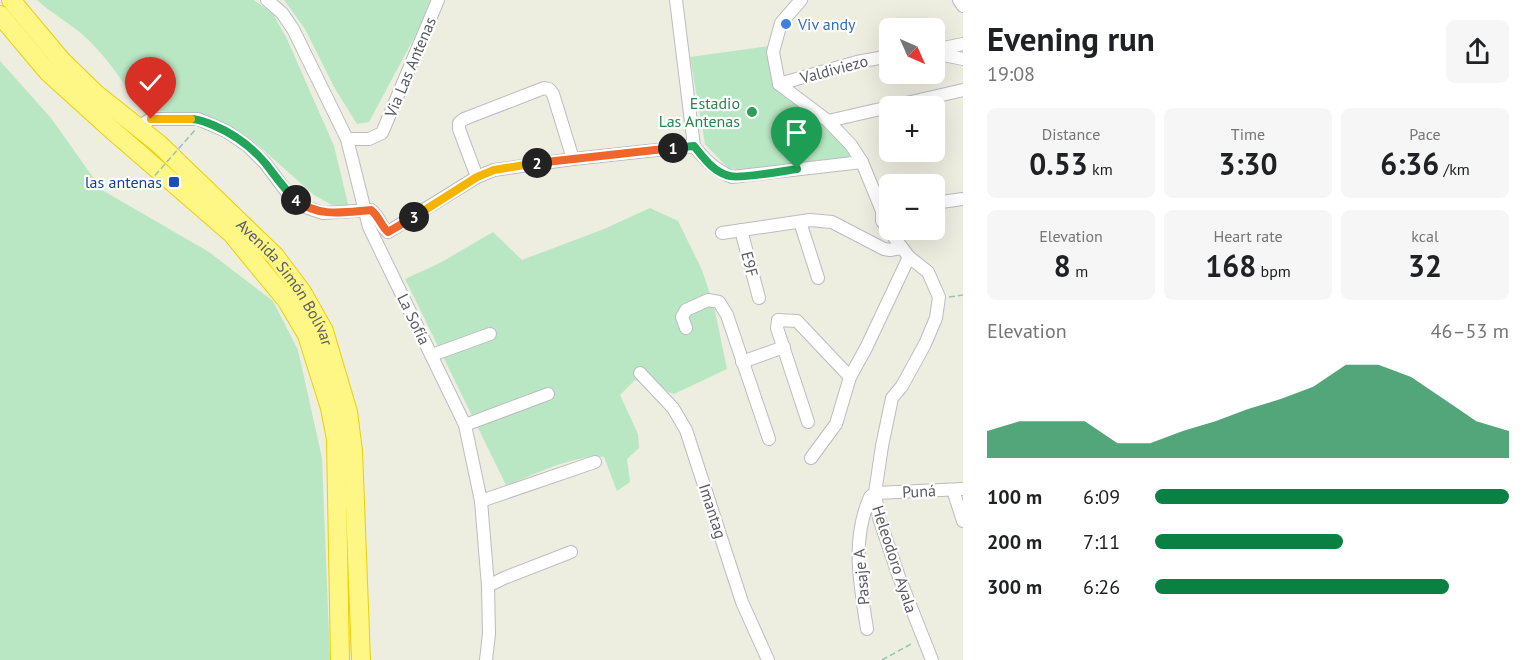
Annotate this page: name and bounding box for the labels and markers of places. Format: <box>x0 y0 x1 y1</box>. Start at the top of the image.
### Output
place label: Viv andy <box>797 14 856 34</box>
marker: Viv andy <box>779 17 793 31</box>
pin <box>125 57 176 119</box>
place label: Estadio Las Antenas <box>659 93 740 131</box>
marker: Estadio Las Antenas <box>745 105 759 119</box>
pin <box>771 107 822 169</box>
pin: 1 <box>658 133 688 163</box>
pin: 2 <box>522 148 552 178</box>
place label: las antenas <box>85 172 162 192</box>
marker: las antenas <box>167 175 181 189</box>
pin: 4 <box>281 185 311 215</box>
pin: 3 <box>399 202 429 232</box>

